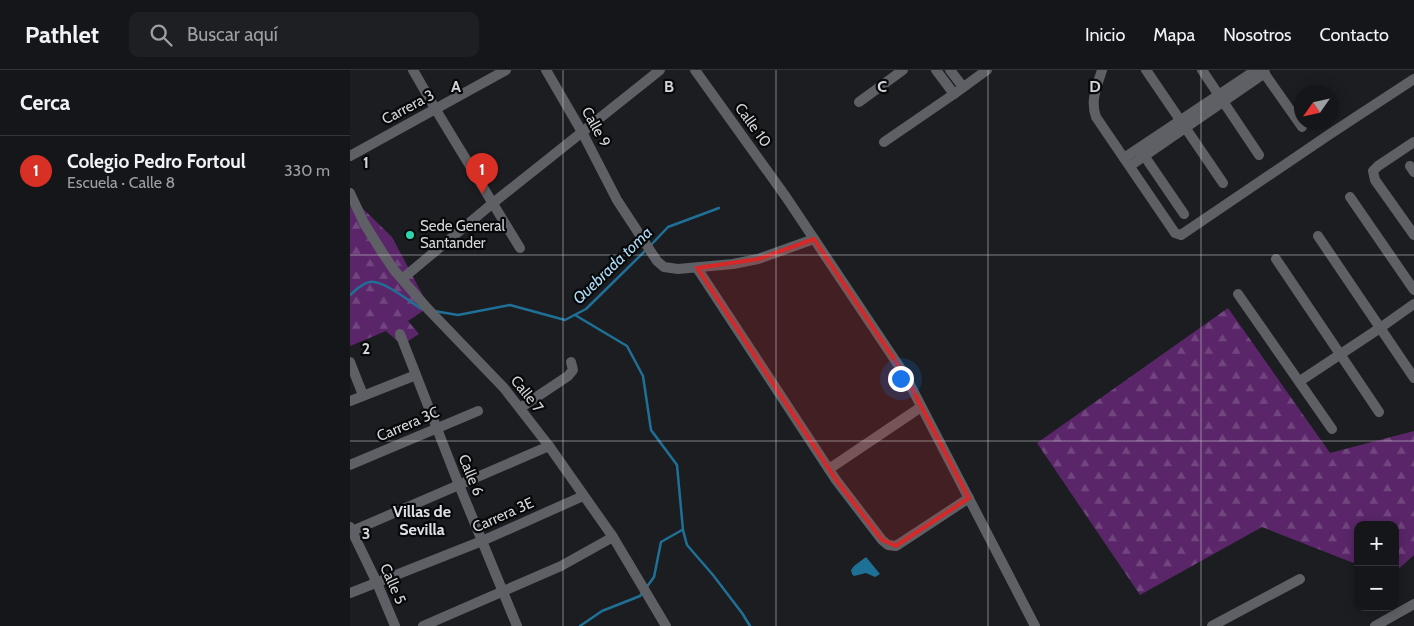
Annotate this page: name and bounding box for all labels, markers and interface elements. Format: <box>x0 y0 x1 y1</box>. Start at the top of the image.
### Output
search box <box>129 12 479 57</box>
text: Pathlet <box>25 20 99 49</box>
icon: search <box>147 21 175 49</box>
text: Buscar aquí <box>187 23 278 46</box>
text: Inicio <box>1085 24 1125 46</box>
text: Mapa <box>1153 24 1195 46</box>
text: Nosotros <box>1223 24 1292 46</box>
text: Contacto <box>1320 24 1389 46</box>
text: A <box>451 77 461 96</box>
text: B <box>664 77 674 96</box>
text: C <box>877 77 887 96</box>
text: D <box>1089 77 1101 96</box>
north arrow <box>1294 85 1339 130</box>
street label: Carrera 3 <box>379 86 437 128</box>
text: Cerca <box>20 90 70 115</box>
street label: Calle 10 <box>731 100 775 150</box>
street label: Calle 9 <box>578 104 614 150</box>
text: Colegio Pedro Fortoul <box>67 150 246 173</box>
text: 1 <box>363 153 369 172</box>
pin: 1 <box>466 153 498 194</box>
text: 1 <box>33 161 39 180</box>
text: 330 m <box>284 161 330 180</box>
text: Escuela · Calle 8 <box>67 173 175 192</box>
place label: Sede General Santander <box>420 217 505 252</box>
water label: Quebrada toma <box>569 223 656 308</box>
marker: Sede General Santander <box>404 229 416 241</box>
text: 2 <box>362 339 370 358</box>
your location <box>888 366 914 392</box>
street label: Calle 7 <box>507 372 548 416</box>
street label: Carrera 3C <box>374 403 442 445</box>
street label: Calle 6 <box>455 452 487 498</box>
street label: Carrera 3E <box>470 494 536 536</box>
district label: Villas de Sevilla <box>393 502 451 539</box>
map controls <box>1354 521 1399 611</box>
button: + <box>1354 521 1399 566</box>
text: 3 <box>362 524 370 543</box>
street label: Calle 5 <box>376 561 410 607</box>
button: − <box>1354 566 1399 611</box>

